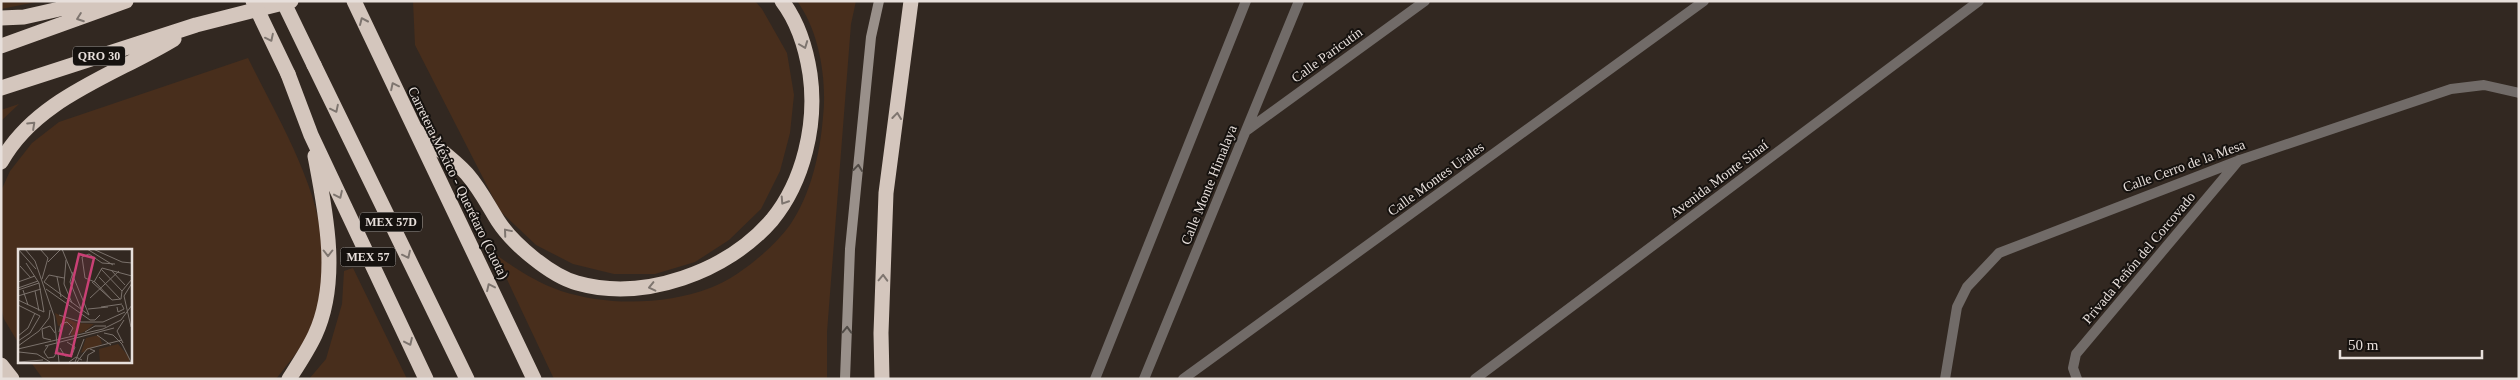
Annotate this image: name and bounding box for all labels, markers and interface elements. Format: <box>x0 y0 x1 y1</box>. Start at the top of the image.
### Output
one-way arrow <box>76 12 85 22</box>
one-way arrow <box>358 17 369 26</box>
street label: Calle Paricutín <box>1289 24 1365 86</box>
one-way arrow <box>264 33 275 42</box>
one-way arrow <box>798 40 808 48</box>
road number: QRO 30 <box>73 46 125 66</box>
one-way arrow <box>390 82 400 91</box>
street label: Carretera México - Querétaro (Cuota) <box>404 84 511 282</box>
one-way arrow <box>329 104 340 113</box>
one-way arrow <box>891 111 901 120</box>
one-way arrow <box>26 122 35 131</box>
street label: Calle Monte Himalaya <box>1178 122 1240 247</box>
street label: Avenida Monte Sinaí <box>1667 137 1771 221</box>
street label: Calle Cerro de la Mesa <box>2121 137 2248 195</box>
street label: Calle Montes Urales <box>1385 139 1487 219</box>
one-way arrow <box>852 164 863 172</box>
street label: Privada Peñón del Corcovado <box>2080 189 2198 327</box>
one-way arrow <box>333 190 344 199</box>
one-way arrow <box>781 195 790 204</box>
road number: MEX 57D <box>360 212 422 232</box>
one-way arrow <box>505 229 513 238</box>
road number: MEX 57 <box>340 248 396 266</box>
inset map <box>18 249 131 362</box>
one-way arrow <box>323 249 333 257</box>
one-way arrow <box>401 250 411 259</box>
one-way arrow <box>878 273 889 281</box>
one-way arrow <box>647 281 656 292</box>
one-way arrow <box>486 283 497 292</box>
one-way arrow <box>841 326 852 334</box>
scale bar <box>2340 328 2482 360</box>
one-way arrow <box>402 337 413 346</box>
text: 50 m <box>2348 337 2379 353</box>

